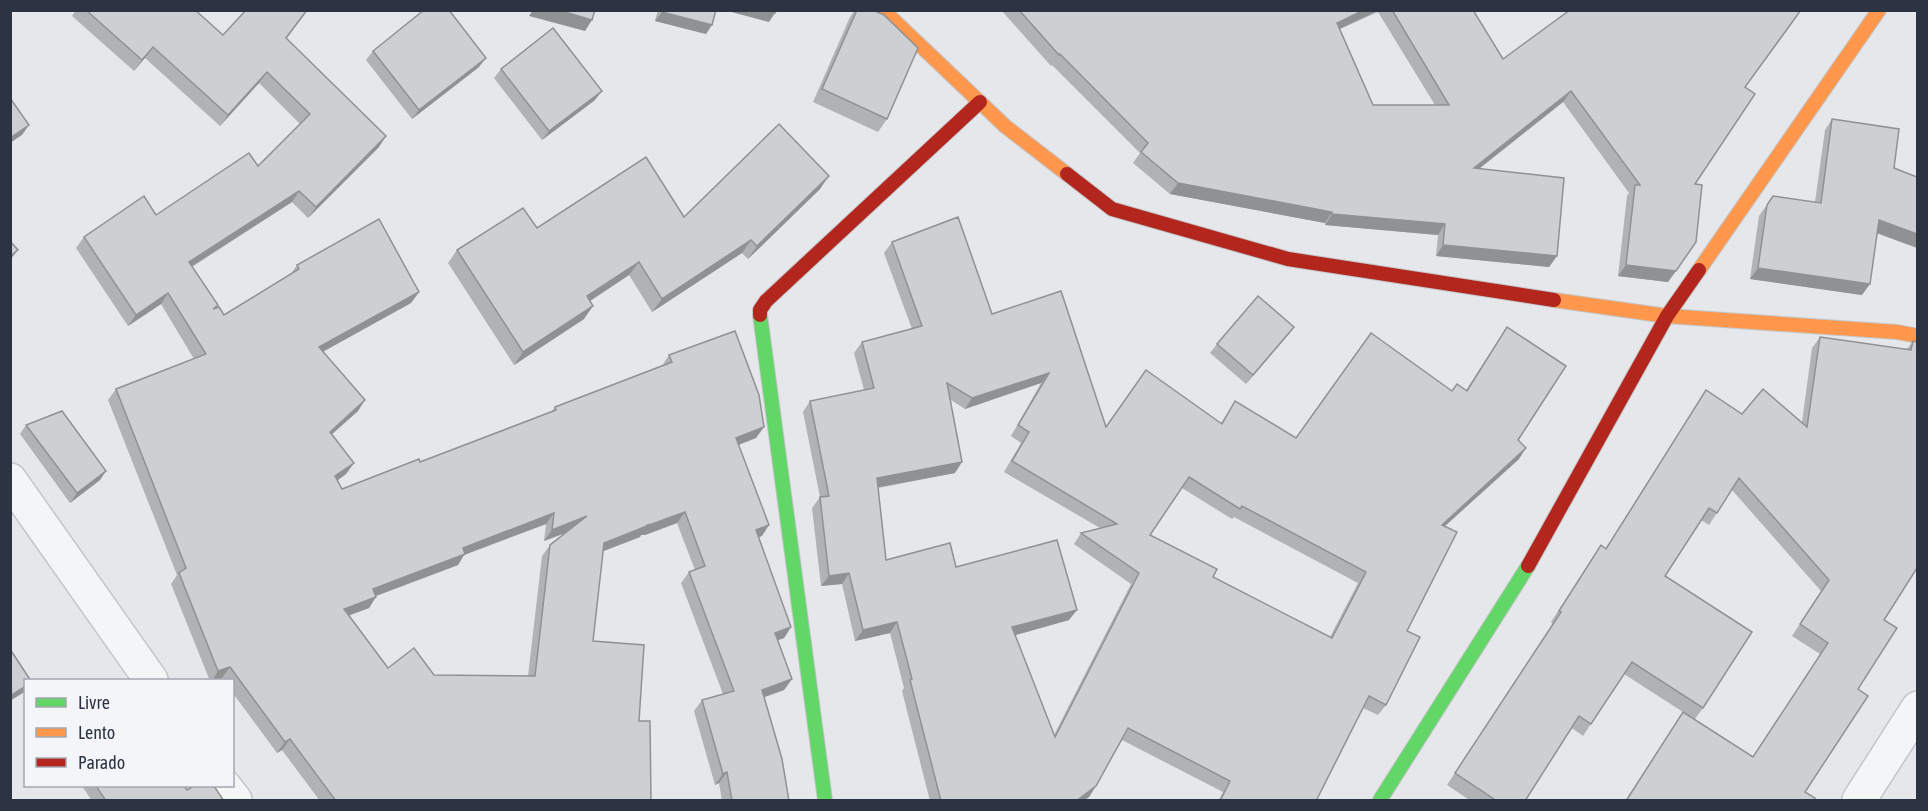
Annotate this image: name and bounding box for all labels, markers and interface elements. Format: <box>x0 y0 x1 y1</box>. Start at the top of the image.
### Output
legend <box>24 679 234 787</box>
text: Livre <box>78 692 110 713</box>
text: Lento <box>78 722 115 743</box>
text: Parado <box>78 752 125 773</box>

